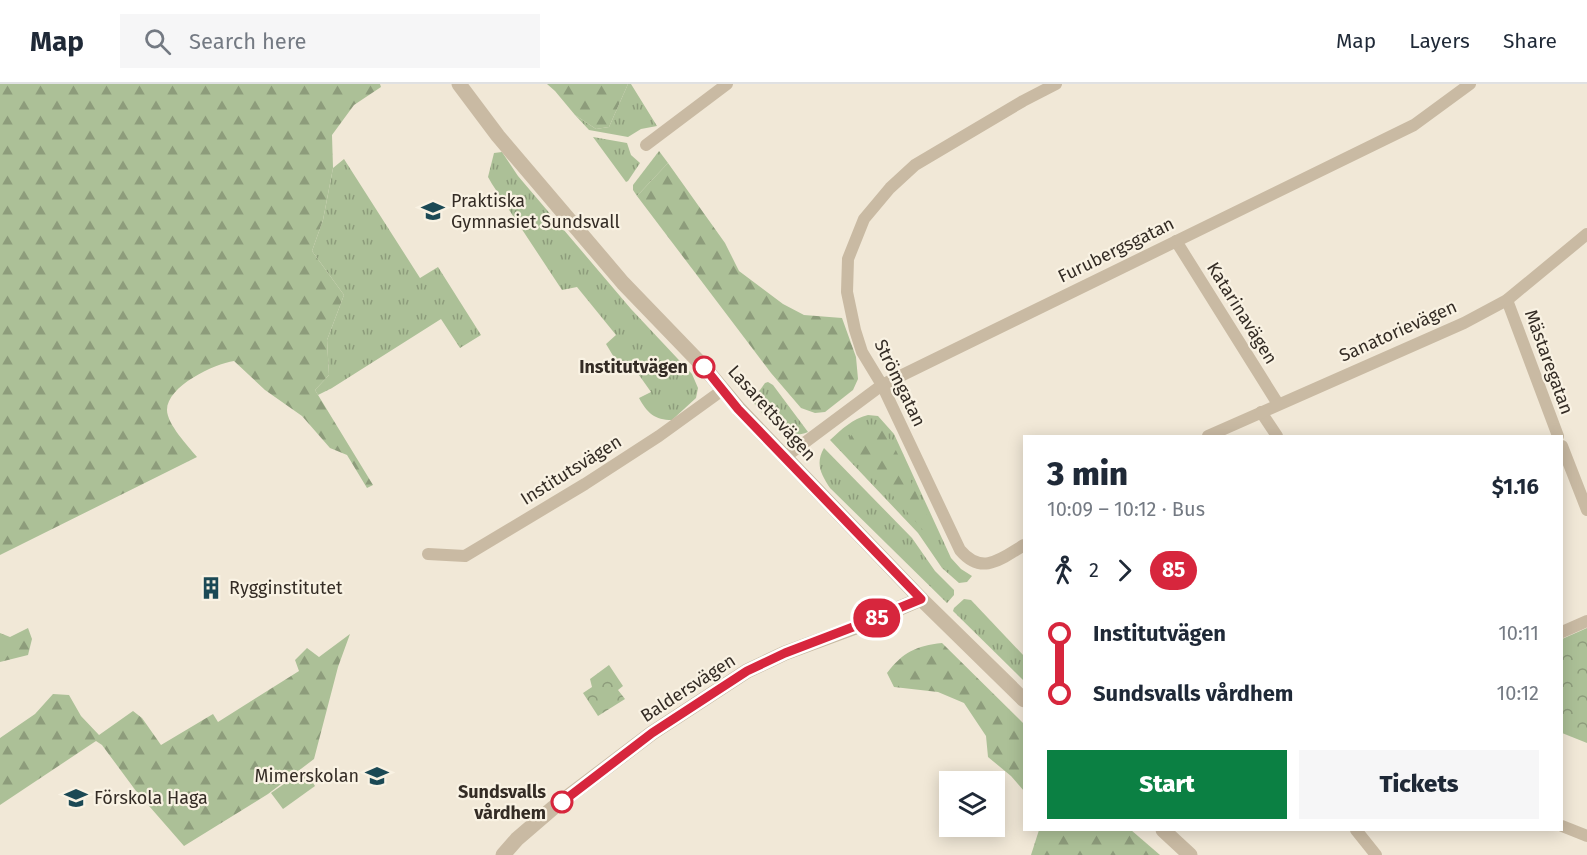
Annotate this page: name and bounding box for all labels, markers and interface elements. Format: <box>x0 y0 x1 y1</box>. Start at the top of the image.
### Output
search box <box>120 14 540 68</box>
text: Map <box>30 25 84 58</box>
icon: search <box>141 25 174 58</box>
text: Search here <box>189 28 307 55</box>
text: Map <box>1336 28 1376 54</box>
text: Layers <box>1409 28 1470 54</box>
text: Share <box>1503 28 1557 54</box>
place label: Praktiska Gymnasiet Sundsvall <box>451 190 620 233</box>
school or university icon: Praktiska Gymnasiet Sundsvall <box>420 198 446 224</box>
street label: Furubergsgatan <box>1054 212 1178 288</box>
street label: Katarinavägen <box>1202 258 1282 368</box>
street label: Sanatorievägen <box>1336 295 1460 367</box>
street label: Mästaregatan <box>1520 307 1578 417</box>
street label: Strömgatan <box>869 336 931 430</box>
place label: Institutvägen <box>579 356 688 378</box>
marker: Institutvägen <box>693 356 715 378</box>
street label: Lasarettsvägen <box>723 361 821 465</box>
street label: Institutsvägen <box>516 430 626 510</box>
text: 3 min <box>1047 454 1128 494</box>
text: $1.16 <box>1492 473 1539 500</box>
text: 10:09 – 10:12 · Bus <box>1047 497 1205 521</box>
icon: walk <box>1047 554 1080 587</box>
icon: forward <box>1108 554 1141 587</box>
text: 85 <box>1162 557 1185 583</box>
text: 2 <box>1089 558 1099 582</box>
building icon: Rygginstitutet <box>198 575 224 601</box>
place label: Rygginstitutet <box>229 577 343 599</box>
line badge: 85 <box>850 598 904 638</box>
text: 85 <box>865 605 889 631</box>
text: Institutvägen <box>1093 620 1226 647</box>
text: 10:11 <box>1498 621 1539 645</box>
street label: Baldersvägen <box>636 649 740 727</box>
text: Sundsvalls vårdhem <box>1093 680 1293 707</box>
text: 10:12 <box>1497 681 1539 705</box>
button: Start <box>1047 750 1287 819</box>
button: Tickets <box>1299 750 1539 819</box>
school or university icon: Mimerskolan <box>364 763 390 789</box>
place label: Mimerskolan <box>255 765 359 787</box>
map controls <box>939 771 1005 837</box>
button: layers <box>939 771 1005 837</box>
place label: Sundsvalls vårdhem <box>458 781 546 824</box>
school or university icon: Förskola Haga <box>63 785 89 811</box>
place label: Förskola Haga <box>94 787 208 809</box>
marker: Sundsvalls vårdhem <box>551 791 573 813</box>

